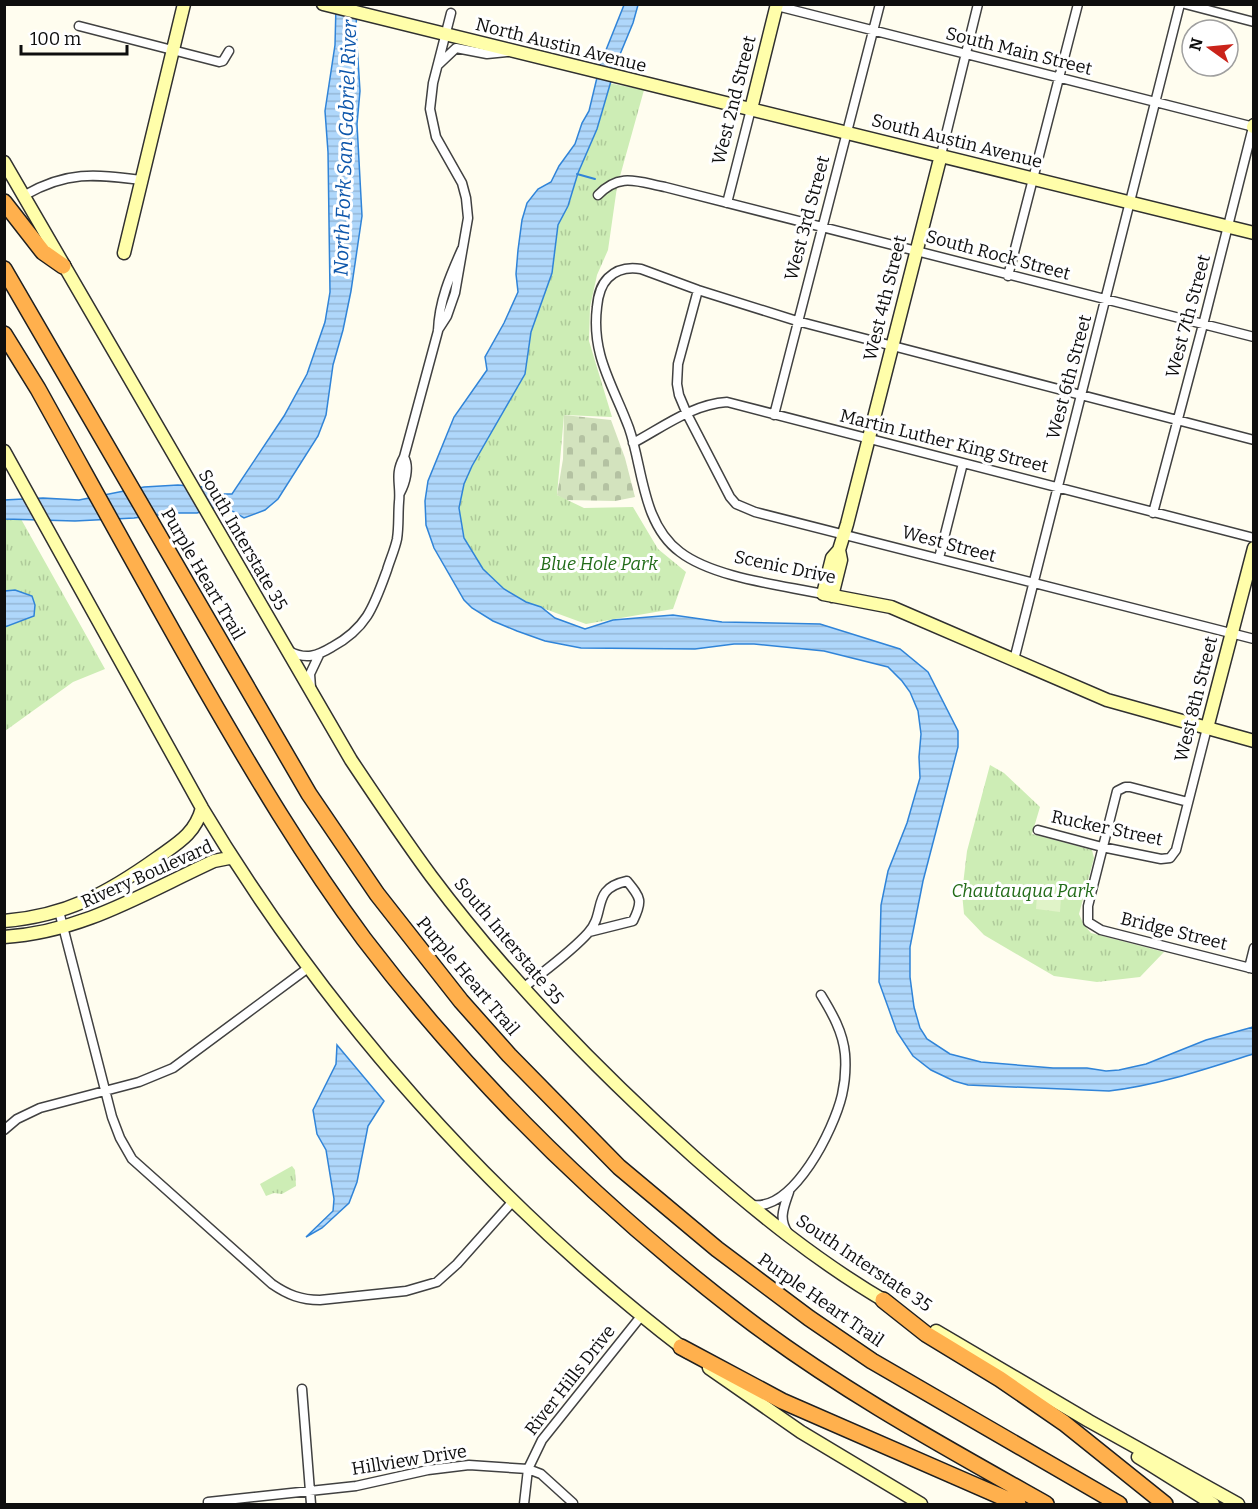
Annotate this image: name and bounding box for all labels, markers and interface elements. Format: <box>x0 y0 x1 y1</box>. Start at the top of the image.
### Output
street label: North Austin Avenue <box>473 13 649 77</box>
scale bar <box>21 18 128 56</box>
north arrow <box>1180 18 1240 78</box>
water label: North Fork San Gabriel River <box>329 19 361 276</box>
street label: South Main Street <box>944 22 1095 80</box>
text: 100 m <box>30 28 81 50</box>
street label: West 2nd Street <box>707 33 761 167</box>
text: N <box>1185 36 1207 53</box>
street label: South Austin Avenue <box>869 109 1045 173</box>
street label: West 3rd Street <box>780 153 834 283</box>
street label: South Rock Street <box>923 225 1073 285</box>
street label: West 4th Street <box>859 233 911 363</box>
street label: West 7th Street <box>1161 252 1215 380</box>
street label: West 6th Street <box>1042 312 1096 442</box>
street label: Martin Luther King Street <box>838 404 1051 478</box>
street label: South Interstate 35 <box>194 466 292 614</box>
street label: Purple Heart Trail <box>156 504 250 644</box>
street label: West Street <box>900 521 999 567</box>
street label: Scenic Drive <box>732 546 838 588</box>
park label: Blue Hole Park <box>540 553 658 575</box>
street label: West 8th Street <box>1170 634 1222 764</box>
street label: Rucker Street <box>1049 805 1165 851</box>
street label: Rivery Boulevard <box>78 835 216 913</box>
street label: South Interstate 35 <box>449 873 569 1009</box>
park label: Chautauqua Park <box>952 880 1095 902</box>
street label: Bridge Street <box>1118 907 1230 955</box>
street label: Purple Heart Trail <box>412 912 524 1040</box>
street label: South Interstate 35 <box>792 1209 936 1317</box>
street label: Purple Heart Trail <box>754 1248 888 1352</box>
street label: River Hills Drive <box>520 1321 620 1439</box>
street label: Hillview Drive <box>350 1440 468 1480</box>

